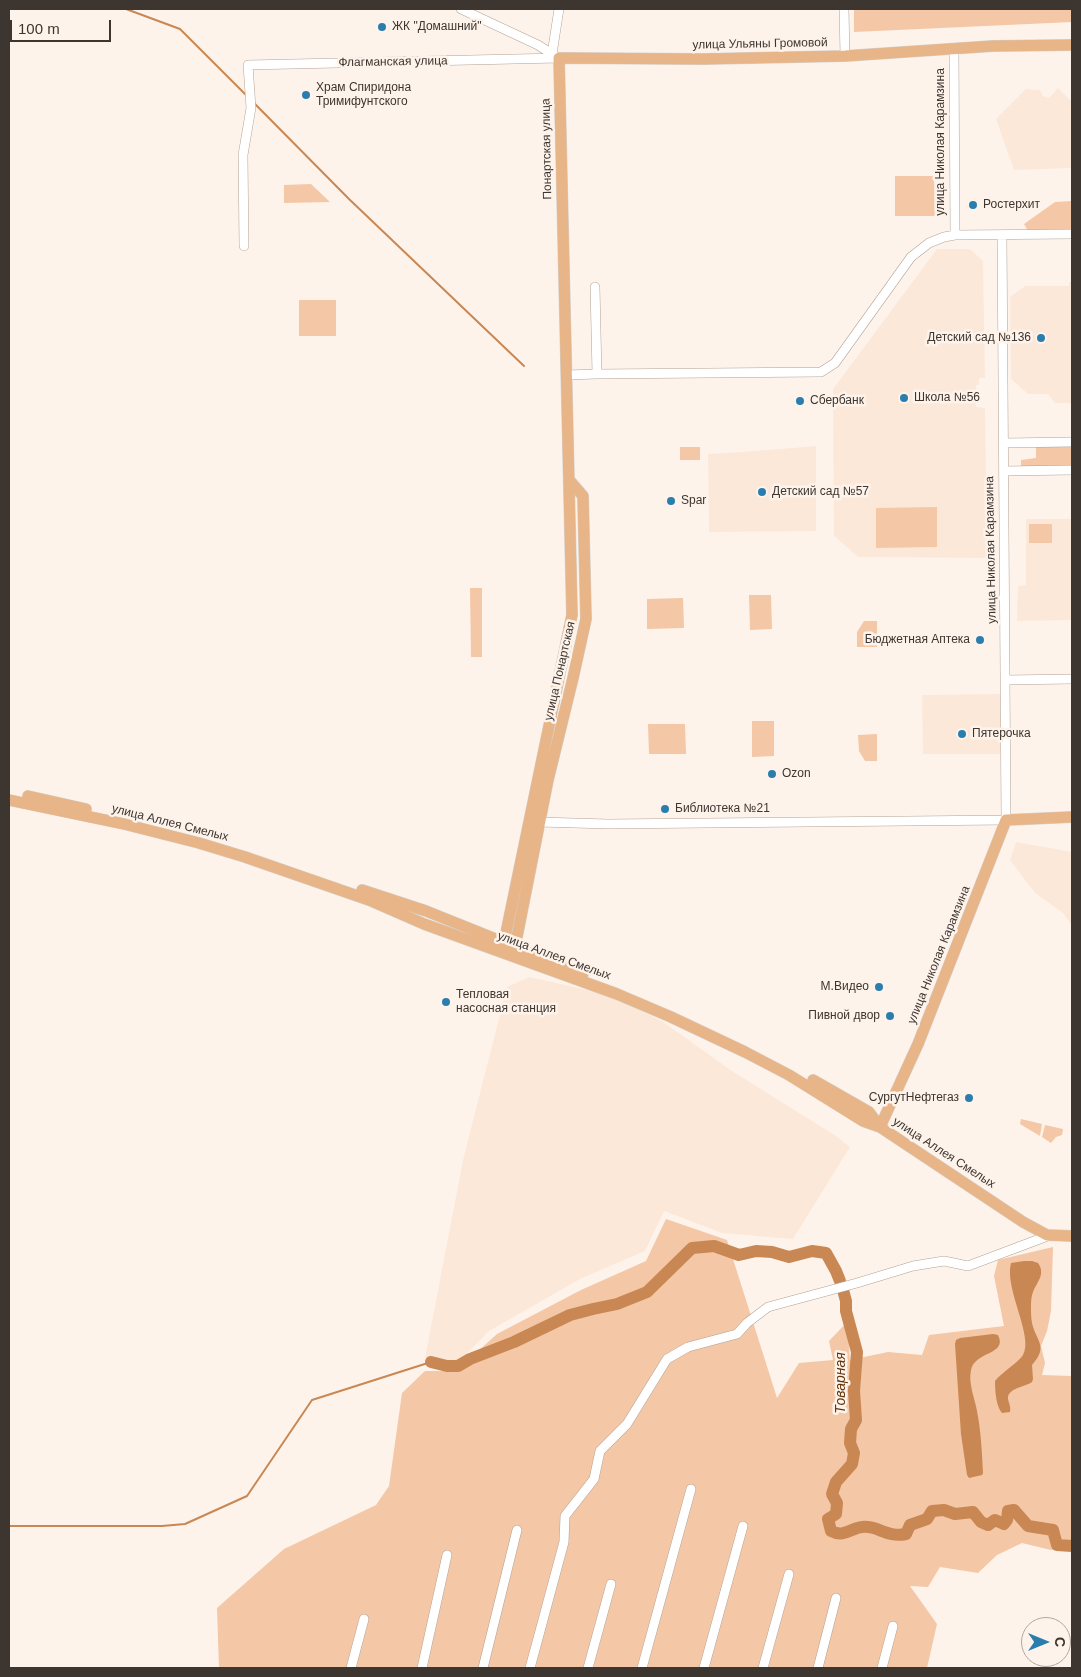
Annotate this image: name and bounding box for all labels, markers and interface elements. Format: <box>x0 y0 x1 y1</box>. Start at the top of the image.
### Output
scale bar <box>12 10 114 42</box>
text: 100 m <box>18 20 60 37</box>
place label: ЖК "Домашний" <box>392 20 481 34</box>
marker: ЖК "Домашний" <box>376 21 388 33</box>
street label: улица Ульяны Громовой <box>692 36 828 52</box>
street label: Флагманская улица <box>338 54 448 70</box>
street label: улица Николая Карамзина <box>934 68 948 216</box>
place label: Храм Спиридона Тримифунтского <box>316 81 411 109</box>
marker: Храм Спиридона Тримифунтского <box>300 89 312 101</box>
street label: Понартская улица <box>539 98 555 200</box>
place label: Ростерхит <box>983 198 1040 212</box>
marker: Ростерхит <box>967 199 979 211</box>
place label: Детский сад №136 <box>927 331 1031 345</box>
marker: Детский сад №136 <box>1035 332 1047 344</box>
place label: Школа №56 <box>914 391 980 405</box>
marker: Школа №56 <box>898 392 910 404</box>
place label: Сбербанк <box>810 394 864 408</box>
marker: Сбербанк <box>794 395 806 407</box>
street label: улица Николая Карамзина <box>983 476 999 624</box>
place label: Детский сад №57 <box>772 485 869 499</box>
marker: Детский сад №57 <box>756 486 768 498</box>
place label: Spar <box>681 494 706 508</box>
marker: Spar <box>665 495 677 507</box>
street label: улица Понартская <box>542 620 578 722</box>
place label: Бюджетная Аптека <box>865 633 970 647</box>
marker: Бюджетная Аптека <box>974 634 986 646</box>
place label: Пятерочка <box>972 727 1031 741</box>
marker: Пятерочка <box>956 728 968 740</box>
place label: Ozon <box>782 767 811 781</box>
marker: Ozon <box>766 768 778 780</box>
street label: улица Аллея Смелых <box>110 802 230 844</box>
place label: Библиотека №21 <box>675 802 770 816</box>
marker: Библиотека №21 <box>659 803 671 815</box>
street label: улица Николая Карамзина <box>905 884 973 1026</box>
street label: улица Аллея Смелых <box>495 929 613 983</box>
place label: M.Видео <box>821 980 869 994</box>
marker: M.Видео <box>873 981 885 993</box>
place label: Тепловая насосная станция <box>456 988 556 1016</box>
marker: Тепловая насосная станция <box>440 996 452 1008</box>
place label: Пивной двор <box>808 1009 880 1023</box>
marker: Пивной двор <box>884 1010 896 1022</box>
place label: СургутНефтегаз <box>869 1091 959 1105</box>
marker: СургутНефтегаз <box>963 1092 975 1104</box>
street label: улица Аллея Смелых <box>890 1114 998 1192</box>
water label: Товарная <box>833 1352 849 1414</box>
north arrow <box>1021 1617 1071 1667</box>
text: С <box>1052 1637 1068 1647</box>

